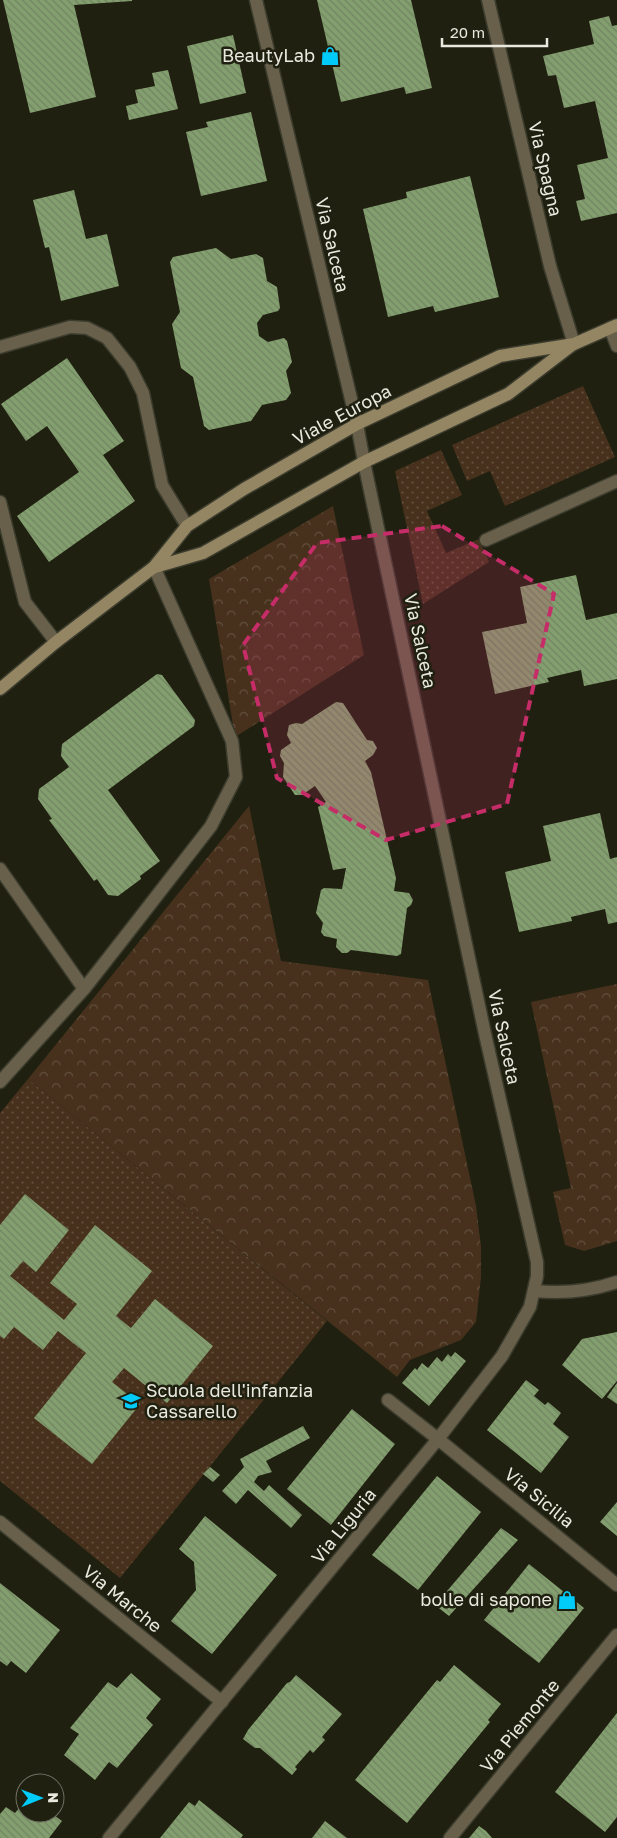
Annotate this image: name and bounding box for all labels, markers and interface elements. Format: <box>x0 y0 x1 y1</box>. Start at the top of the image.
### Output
scale bar <box>442 15 547 47</box>
text: 20 m <box>450 23 485 41</box>
place label: BeautyLab <box>222 44 315 66</box>
shop icon: BeautyLab <box>319 45 341 67</box>
street label: Via Spagna <box>524 119 568 218</box>
street label: Via Salceta <box>311 195 355 294</box>
street label: Viale Europa <box>289 379 395 449</box>
street label: Via Salceta <box>400 591 442 690</box>
street label: Via Salceta <box>484 987 526 1086</box>
place label: Scuola dell'infanzia Cassarello <box>146 1379 313 1422</box>
school or university icon: Scuola dell'infanzia Cassarello <box>120 1390 142 1412</box>
street label: Via Sicilia <box>500 1462 579 1532</box>
street label: Via Liguria <box>306 1483 380 1568</box>
street label: Via Marche <box>79 1560 167 1637</box>
place label: bolle di sapone <box>420 1588 552 1610</box>
shop icon: bolle di sapone <box>556 1589 578 1611</box>
street label: Via Piemonte <box>475 1674 564 1777</box>
north arrow <box>15 1773 65 1823</box>
text: N <box>45 1792 62 1803</box>

